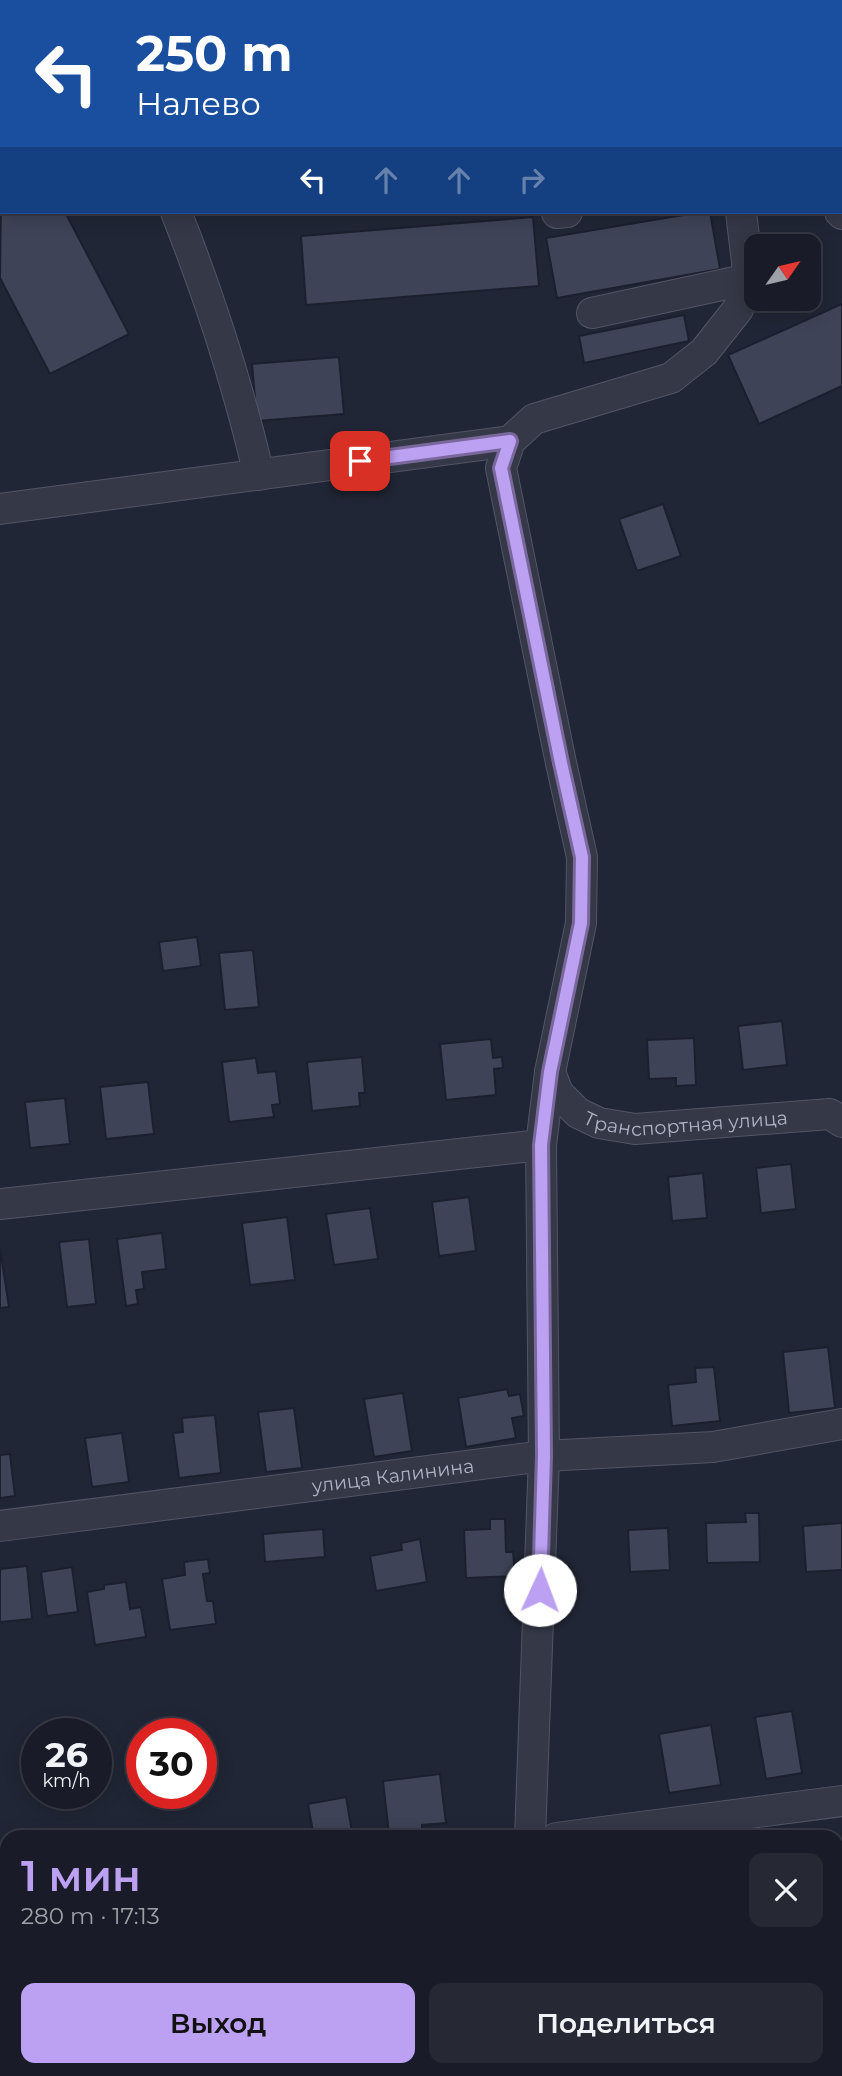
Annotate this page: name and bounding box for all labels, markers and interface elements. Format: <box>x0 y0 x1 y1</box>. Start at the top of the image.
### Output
text: 250 m <box>136 24 293 83</box>
icon: left <box>21 28 112 119</box>
text: Налево <box>136 84 261 123</box>
icon: left <box>294 161 332 199</box>
icon: ahead <box>367 161 405 199</box>
icon: ahead <box>440 161 478 199</box>
icon: right <box>513 161 551 199</box>
north arrow <box>744 234 821 312</box>
map controls <box>744 234 821 311</box>
pin <box>330 431 390 491</box>
icon: arrive <box>341 442 379 480</box>
street label: Транспортная улица <box>580 1106 788 1141</box>
street label: улица Калинина <box>309 1454 475 1497</box>
position arrow <box>503 1553 577 1627</box>
speed limit sign: 30 <box>126 1718 217 1809</box>
text: 26 <box>45 1733 88 1776</box>
text: km/h <box>42 1770 91 1792</box>
text: 1 мин <box>21 1850 141 1902</box>
button: close <box>749 1853 823 1927</box>
text: 280 m · 17:13 <box>21 1902 160 1930</box>
button: Выход <box>21 1983 415 2063</box>
button: Поделиться <box>429 1983 823 2063</box>

